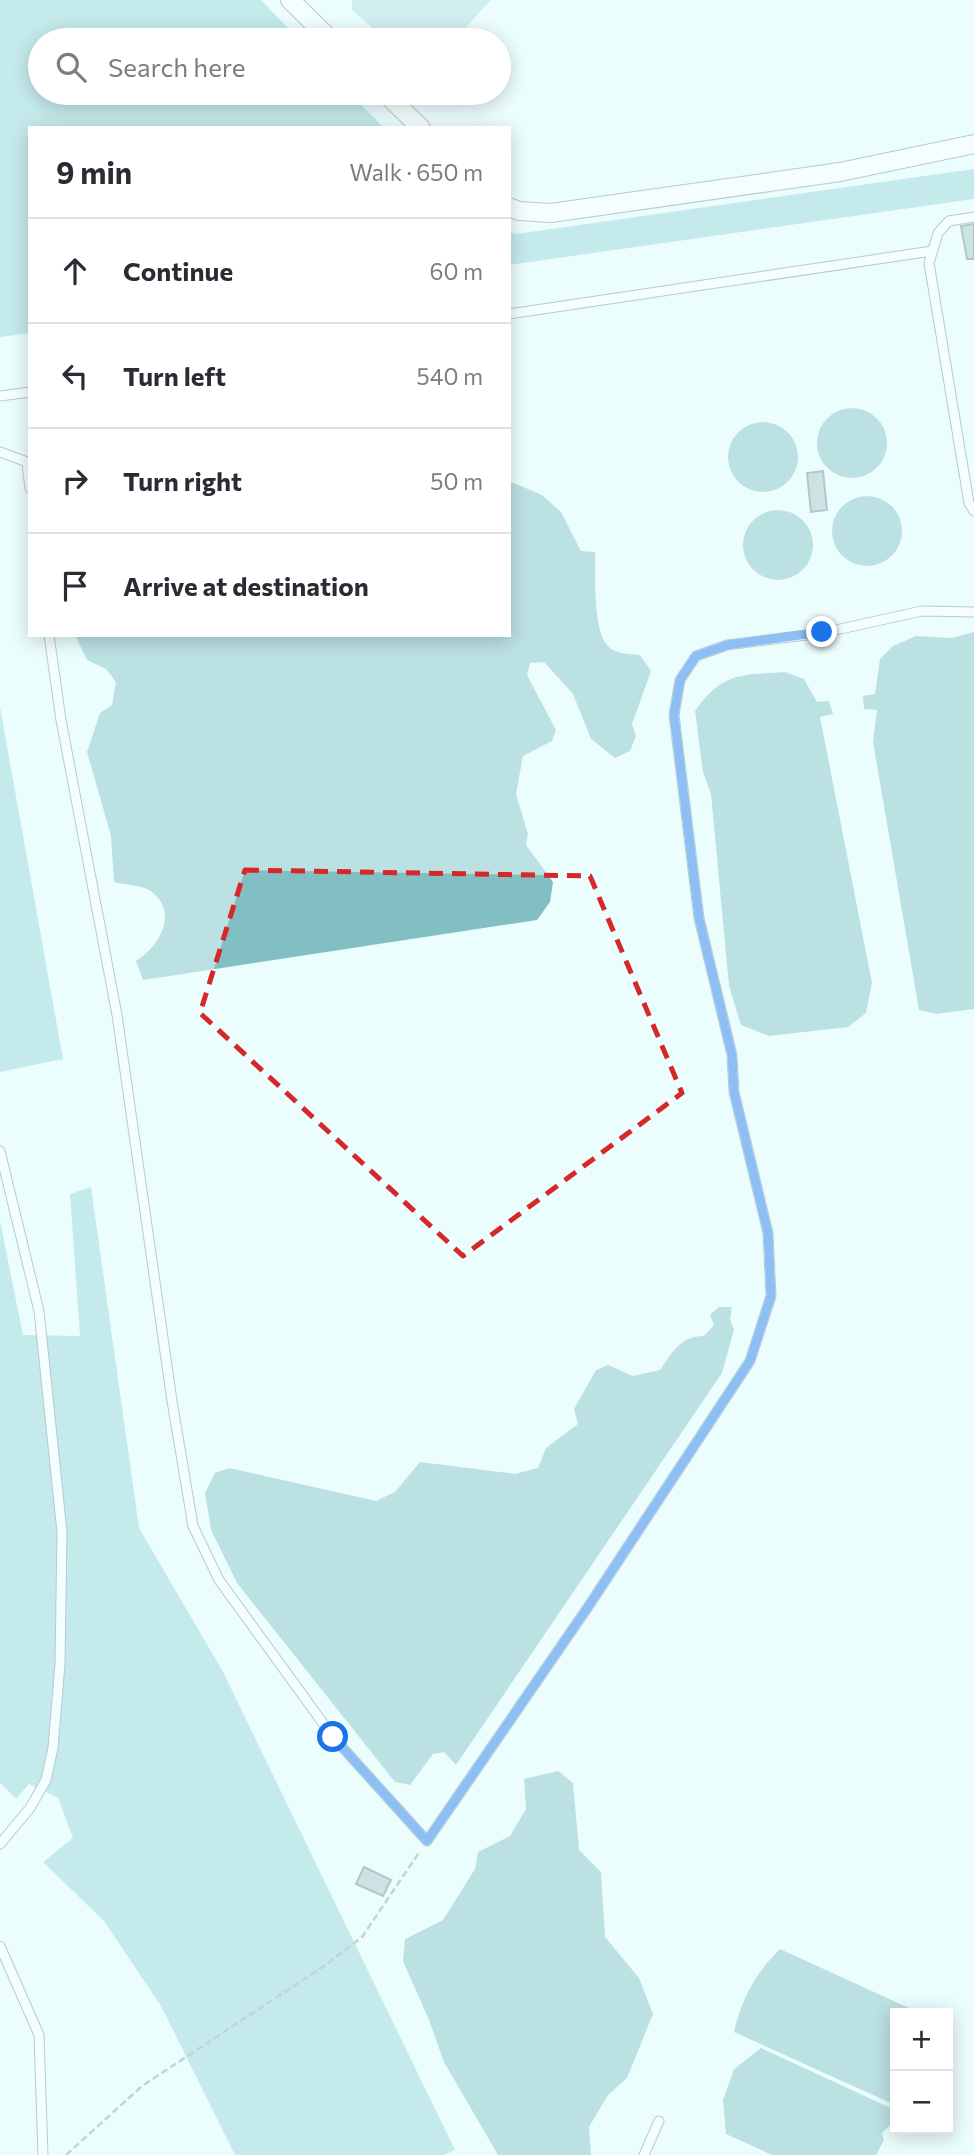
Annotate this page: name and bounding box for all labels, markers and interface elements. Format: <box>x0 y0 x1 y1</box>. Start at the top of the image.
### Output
search box <box>28 28 511 105</box>
icon: search <box>52 48 90 86</box>
text: Search here <box>108 51 246 82</box>
text: 9 min <box>56 153 132 190</box>
text: Walk · 650 m <box>350 158 483 186</box>
icon: ahead <box>56 252 94 290</box>
text: Continue <box>123 255 233 286</box>
text: 60 m <box>430 257 483 285</box>
icon: left <box>56 357 94 395</box>
text: Turn left <box>123 360 226 391</box>
text: 540 m <box>417 362 483 390</box>
icon: right <box>56 462 94 500</box>
text: Turn right <box>123 465 242 496</box>
text: 50 m <box>430 467 483 495</box>
icon: arrive <box>56 567 94 605</box>
text: Arrive at destination <box>123 570 369 601</box>
route end <box>806 616 837 647</box>
route start <box>317 1721 348 1752</box>
map controls <box>890 2008 953 2134</box>
button: + <box>890 2008 953 2071</box>
button: − <box>890 2071 953 2134</box>

